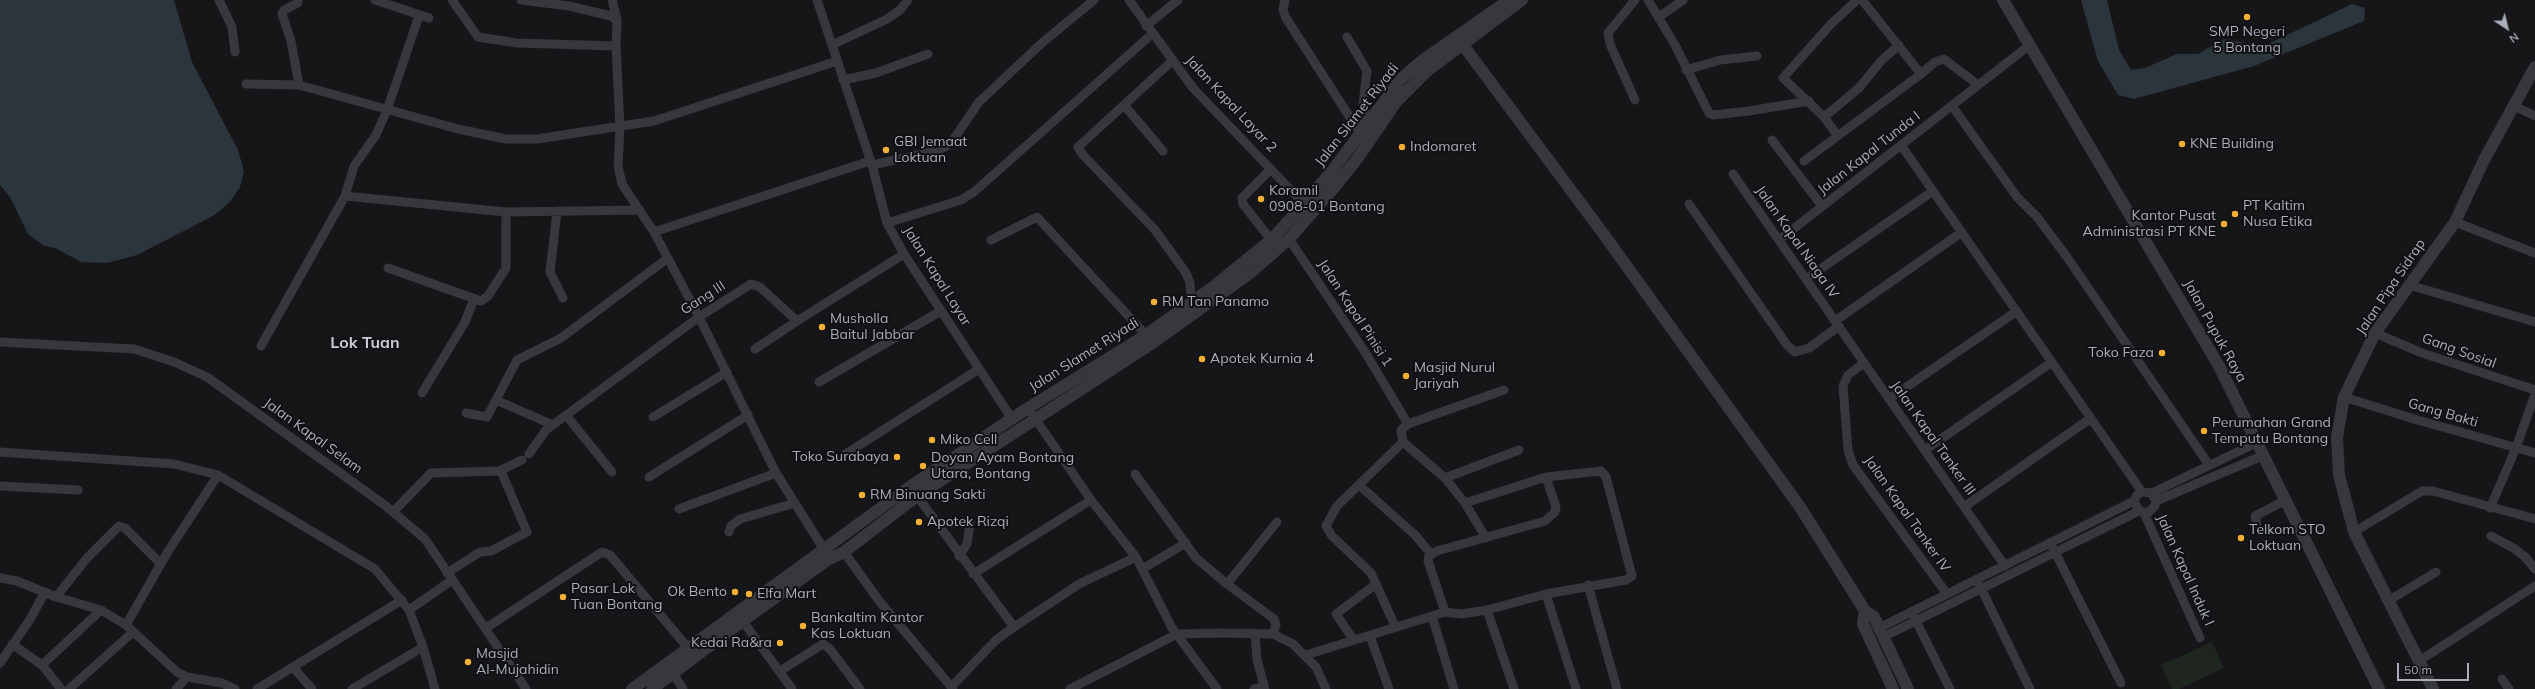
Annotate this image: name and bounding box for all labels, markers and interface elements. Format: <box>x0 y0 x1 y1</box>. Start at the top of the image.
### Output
north arrow <box>2487 8 2527 48</box>
marker: SMP Negeri 5 Bontang <box>2242 12 2252 22</box>
place label: SMP Negeri 5 Bontang <box>2209 24 2285 56</box>
text: N <box>2506 30 2521 46</box>
street label: Jalan Kapal Layar 2 <box>1182 52 1280 156</box>
street label: Jalan Slamet Riyadi <box>1312 60 1402 170</box>
street label: Jalan Kapal Tunda I <box>1814 108 1924 198</box>
place label: GBI Jemaat Loktuan <box>894 134 967 166</box>
place label: KNE Building <box>2190 136 2274 152</box>
place label: Indomaret <box>1410 139 1476 155</box>
marker: KNE Building <box>2177 139 2187 149</box>
marker: Indomaret <box>1397 142 1407 152</box>
marker: GBI Jemaat Loktuan <box>881 145 891 155</box>
street label: Jalan Kapal Niaga IV <box>1752 182 1842 302</box>
place label: Koramil 0908-01 Bontang <box>1269 183 1385 216</box>
marker: Koramil 0908-01 Bontang <box>1256 194 1266 204</box>
place label: PT Kaltim Nusa Etika <box>2243 198 2312 230</box>
place label: Kantor Pusat Administrasi PT KNE <box>2083 208 2216 240</box>
marker: PT Kaltim Nusa Etika <box>2230 209 2240 219</box>
marker: Kantor Pusat Administrasi PT KNE <box>2219 219 2229 229</box>
street label: Jalan Kapal Layar <box>900 223 974 329</box>
street label: Jalan Pipa Sidrap <box>2353 236 2429 338</box>
street label: Jalan Kapal Pinisi 1 <box>1314 256 1396 370</box>
street label: Gang III <box>678 277 728 319</box>
street label: Jalan Pupuk Raya <box>2180 277 2250 385</box>
place label: RM Tan Panamo <box>1162 294 1269 310</box>
marker: RM Tan Panamo <box>1149 297 1159 307</box>
place label: Musholla Baitul Jabbar <box>830 311 915 344</box>
street label: Jalan Slamet Riyadi <box>1026 315 1142 395</box>
marker: Musholla Baitul Jabbar <box>817 322 827 332</box>
street label: Gang Sosial <box>2420 330 2498 372</box>
district label: Lok Tuan <box>330 333 400 353</box>
place label: Toko Faza <box>2088 345 2154 361</box>
marker: Toko Faza <box>2157 348 2167 358</box>
place label: Apotek Kurnia 4 <box>1210 351 1314 367</box>
marker: Apotek Kurnia 4 <box>1197 354 1207 364</box>
place label: Masjid Nurul Jariyah <box>1414 360 1495 392</box>
marker: Masjid Nurul Jariyah <box>1401 371 1411 381</box>
street label: Jalan Kapal Tanker III <box>1887 378 1979 498</box>
street label: Jalan Kapal Selam <box>260 395 366 477</box>
street label: Gang Bakti <box>2406 395 2480 431</box>
place label: Perumahan Grand Temputu Bontang <box>2212 415 2331 448</box>
marker: Perumahan Grand Temputu Bontang <box>2199 426 2209 436</box>
place label: Miko Cell <box>940 432 997 448</box>
marker: Miko Cell <box>927 435 937 445</box>
place label: Toko Surabaya <box>792 449 889 465</box>
place label: Doyan Ayam Bontang Utara, Bontang <box>931 450 1074 482</box>
marker: Toko Surabaya <box>892 452 902 462</box>
street label: Jalan Kapal Tanker IV <box>1860 452 1954 576</box>
marker: Doyan Ayam Bontang Utara, Bontang <box>918 461 928 471</box>
place label: RM Binuang Sakti <box>870 487 986 503</box>
marker: RM Binuang Sakti <box>857 490 867 500</box>
street label: Jalan Kapal Induk I <box>2153 512 2217 628</box>
place label: Apotek Rizqi <box>927 514 1009 530</box>
marker: Apotek Rizqi <box>914 517 924 527</box>
place label: Telkom STO Loktuan <box>2249 522 2325 554</box>
marker: Telkom STO Loktuan <box>2236 533 2246 543</box>
place label: Pasar Lok Tuan Bontang <box>571 581 662 614</box>
place label: Ok Bento <box>667 584 727 600</box>
place label: Elfa Mart <box>757 586 816 602</box>
marker: Ok Bento <box>730 587 740 597</box>
marker: Elfa Mart <box>744 589 754 599</box>
marker: Pasar Lok Tuan Bontang <box>558 592 568 602</box>
place label: Bankaltim Kantor Kas Loktuan <box>811 610 924 642</box>
marker: Bankaltim Kantor Kas Loktuan <box>798 621 808 631</box>
place label: Kedai Ra&ra <box>691 635 772 651</box>
marker: Kedai Ra&ra <box>775 638 785 648</box>
place label: Masjid Al-Mujahidin <box>476 646 559 678</box>
scale bar <box>2399 655 2471 681</box>
marker: Masjid Al-Mujahidin <box>463 657 473 667</box>
text: 50 m <box>2404 662 2432 677</box>

